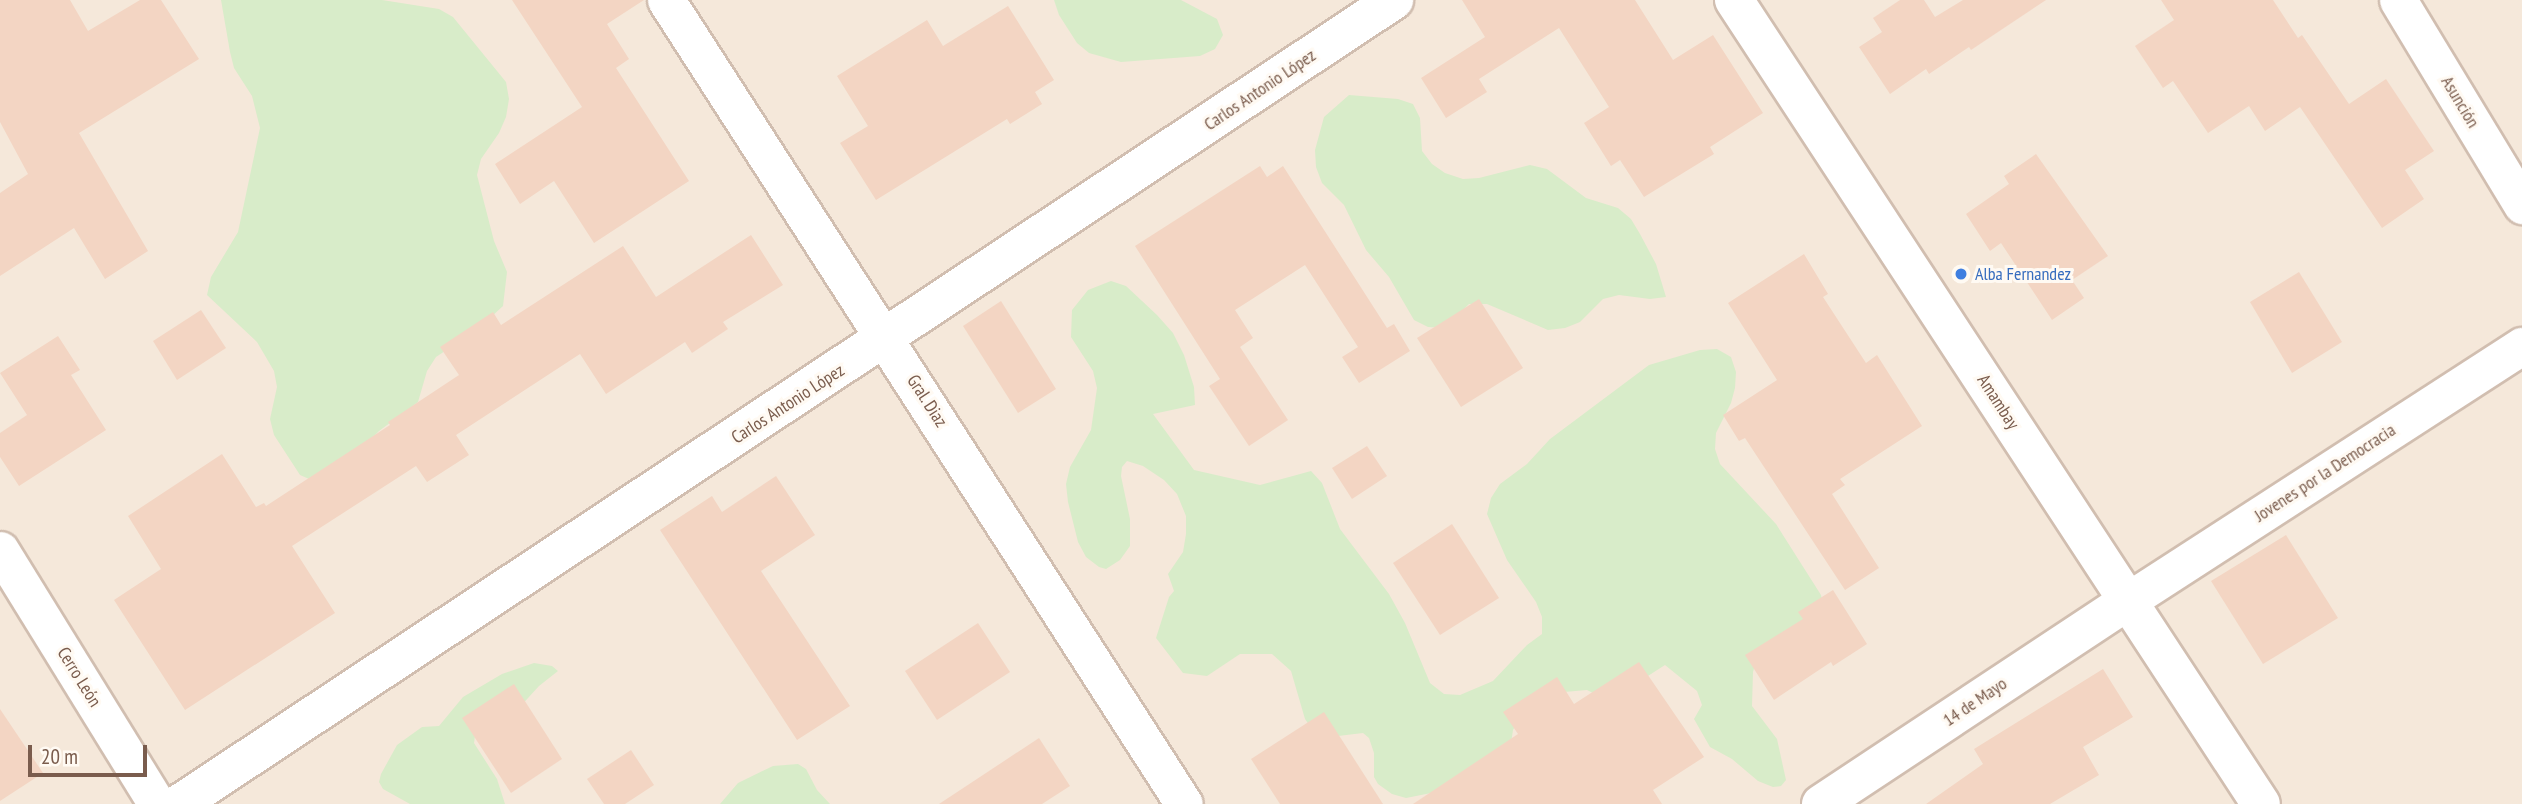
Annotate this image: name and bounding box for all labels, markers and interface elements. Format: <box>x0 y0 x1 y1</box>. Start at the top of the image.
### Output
street label: Carlos Antonio López <box>1200 45 1320 135</box>
street label: Asunción <box>2436 72 2484 132</box>
place label: Alba Fernandez <box>1975 263 2071 285</box>
marker: Alba Fernandez <box>1953 266 1969 282</box>
street label: Carlos Antonio López <box>727 359 849 449</box>
street label: Gral. Diaz <box>902 370 952 432</box>
street label: Amambay <box>1972 371 2024 433</box>
street label: Jovenes por la Democracia <box>2251 419 2399 527</box>
street label: Cerro León <box>52 643 106 711</box>
street label: 14 de Mayo <box>1939 673 2011 731</box>
scale bar <box>32 730 150 774</box>
text: 20 m <box>41 743 78 770</box>

